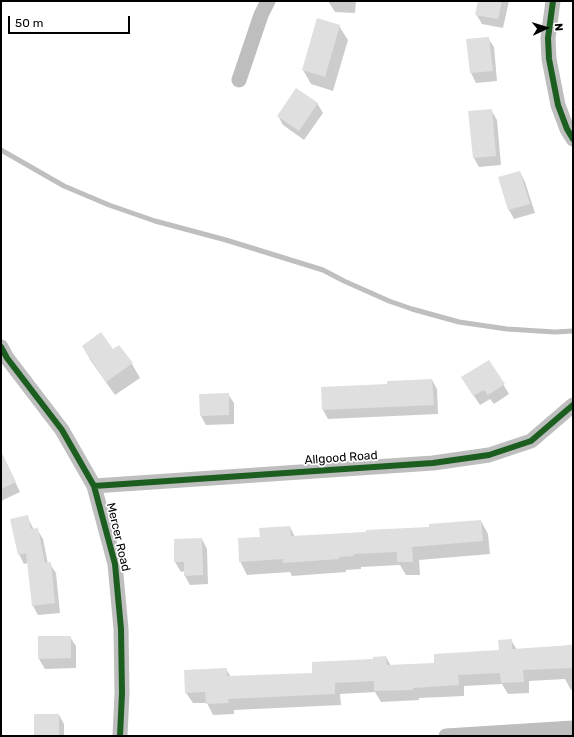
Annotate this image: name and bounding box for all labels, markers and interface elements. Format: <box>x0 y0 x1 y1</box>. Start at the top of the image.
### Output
scale bar <box>10 8 132 34</box>
north arrow <box>526 8 566 48</box>
text: 50 m <box>15 16 43 30</box>
text: N <box>552 23 565 32</box>
street label: Allgood Road <box>304 448 378 468</box>
street label: Mercer Road <box>103 501 133 573</box>

